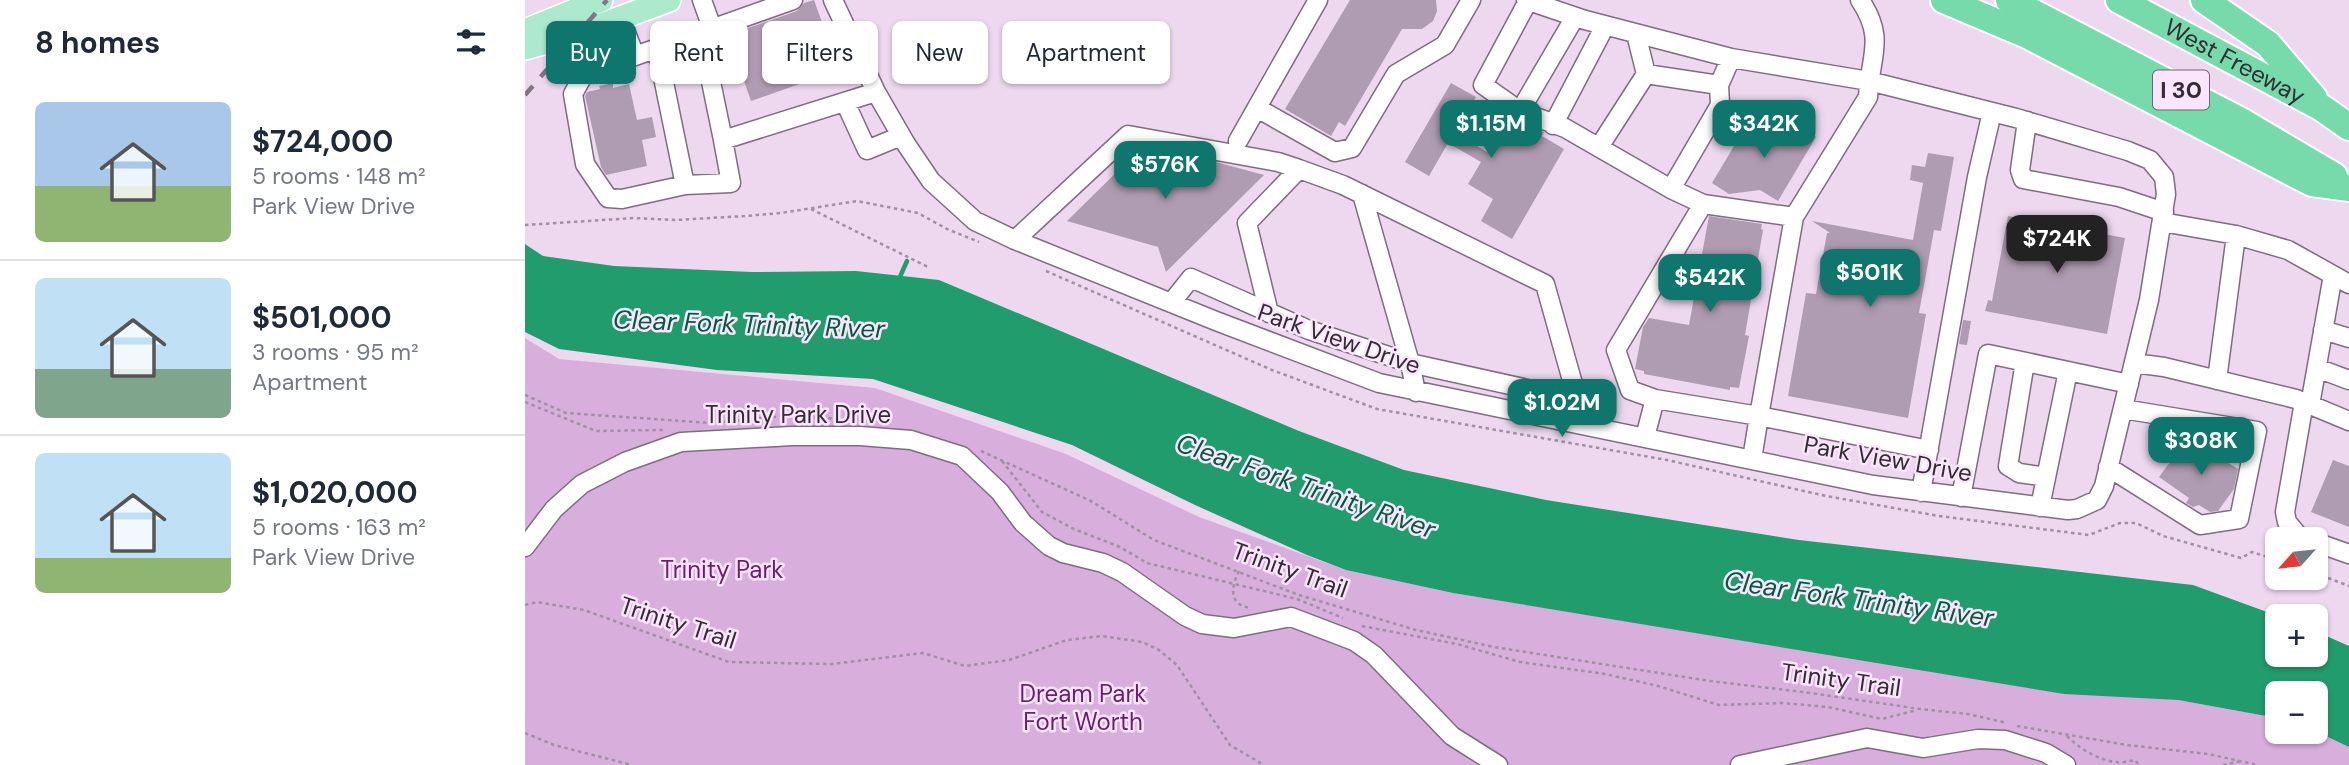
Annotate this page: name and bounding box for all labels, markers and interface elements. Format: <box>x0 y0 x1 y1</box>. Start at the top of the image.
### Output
street label: West Freeway <box>2159 11 2311 111</box>
chip: Buy <box>546 21 636 84</box>
chip: Rent <box>650 21 748 84</box>
chip: Filters <box>762 21 878 84</box>
chip: New <box>892 21 988 84</box>
chip: Apartment <box>1002 21 1170 84</box>
text: 8 homes <box>35 23 160 62</box>
icon: filters <box>452 23 490 61</box>
road number: I 30 <box>2153 71 2209 110</box>
pin: $1.15M <box>1434 100 1548 160</box>
pin: $342K <box>1715 100 1813 160</box>
text: $1.15M <box>1456 108 1526 138</box>
text: $342K <box>1728 108 1800 138</box>
text: $724,000 <box>252 122 393 161</box>
icon: home <box>91 130 175 214</box>
pin: $576K <box>1116 142 1214 201</box>
text: $576K <box>1130 149 1200 179</box>
text: 5 rooms · 148 m² <box>252 161 426 191</box>
text: Park View Drive <box>252 191 415 221</box>
pin: $724K <box>2008 216 2106 275</box>
text: $724K <box>2022 223 2092 253</box>
pin: $501K <box>1821 250 1919 309</box>
pin: $542K <box>1661 254 1759 314</box>
text: $501K <box>1836 257 1904 287</box>
text: $542K <box>1674 262 1746 292</box>
street label: Park View Drive <box>1254 296 1425 381</box>
text: $501,000 <box>252 298 392 337</box>
water label: Clear Fork Trinity River <box>613 302 887 346</box>
icon: home <box>91 306 175 390</box>
text: 3 rooms · 95 m² <box>252 337 419 367</box>
text: Apartment <box>252 367 367 397</box>
pin: $1.02M <box>1505 380 1619 439</box>
text: $1.02M <box>1524 387 1600 417</box>
street label: Trinity Park Drive <box>705 399 891 430</box>
pin: $308K <box>2152 418 2250 477</box>
text: $308K <box>2164 425 2238 455</box>
water label: Clear Fork Trinity River <box>1172 426 1441 547</box>
street label: Park View Drive <box>1802 428 1975 489</box>
text: $1,020,000 <box>252 473 418 512</box>
icon: home <box>91 481 175 565</box>
text: 5 rooms · 163 m² <box>252 512 426 542</box>
north arrow <box>2265 527 2327 590</box>
map controls <box>2265 527 2328 744</box>
street label: Trinity Trail <box>1228 534 1352 605</box>
text: Park View Drive <box>252 542 415 572</box>
park label: Trinity Park <box>661 554 783 585</box>
water label: Clear Fork Trinity River <box>1722 563 1997 635</box>
street label: Trinity Trail <box>616 589 740 656</box>
button: + <box>2265 604 2328 667</box>
street label: Trinity Trail <box>1779 656 1903 703</box>
park label: Dream Park Fort Worth <box>1020 678 1146 737</box>
button: − <box>2265 681 2328 744</box>

